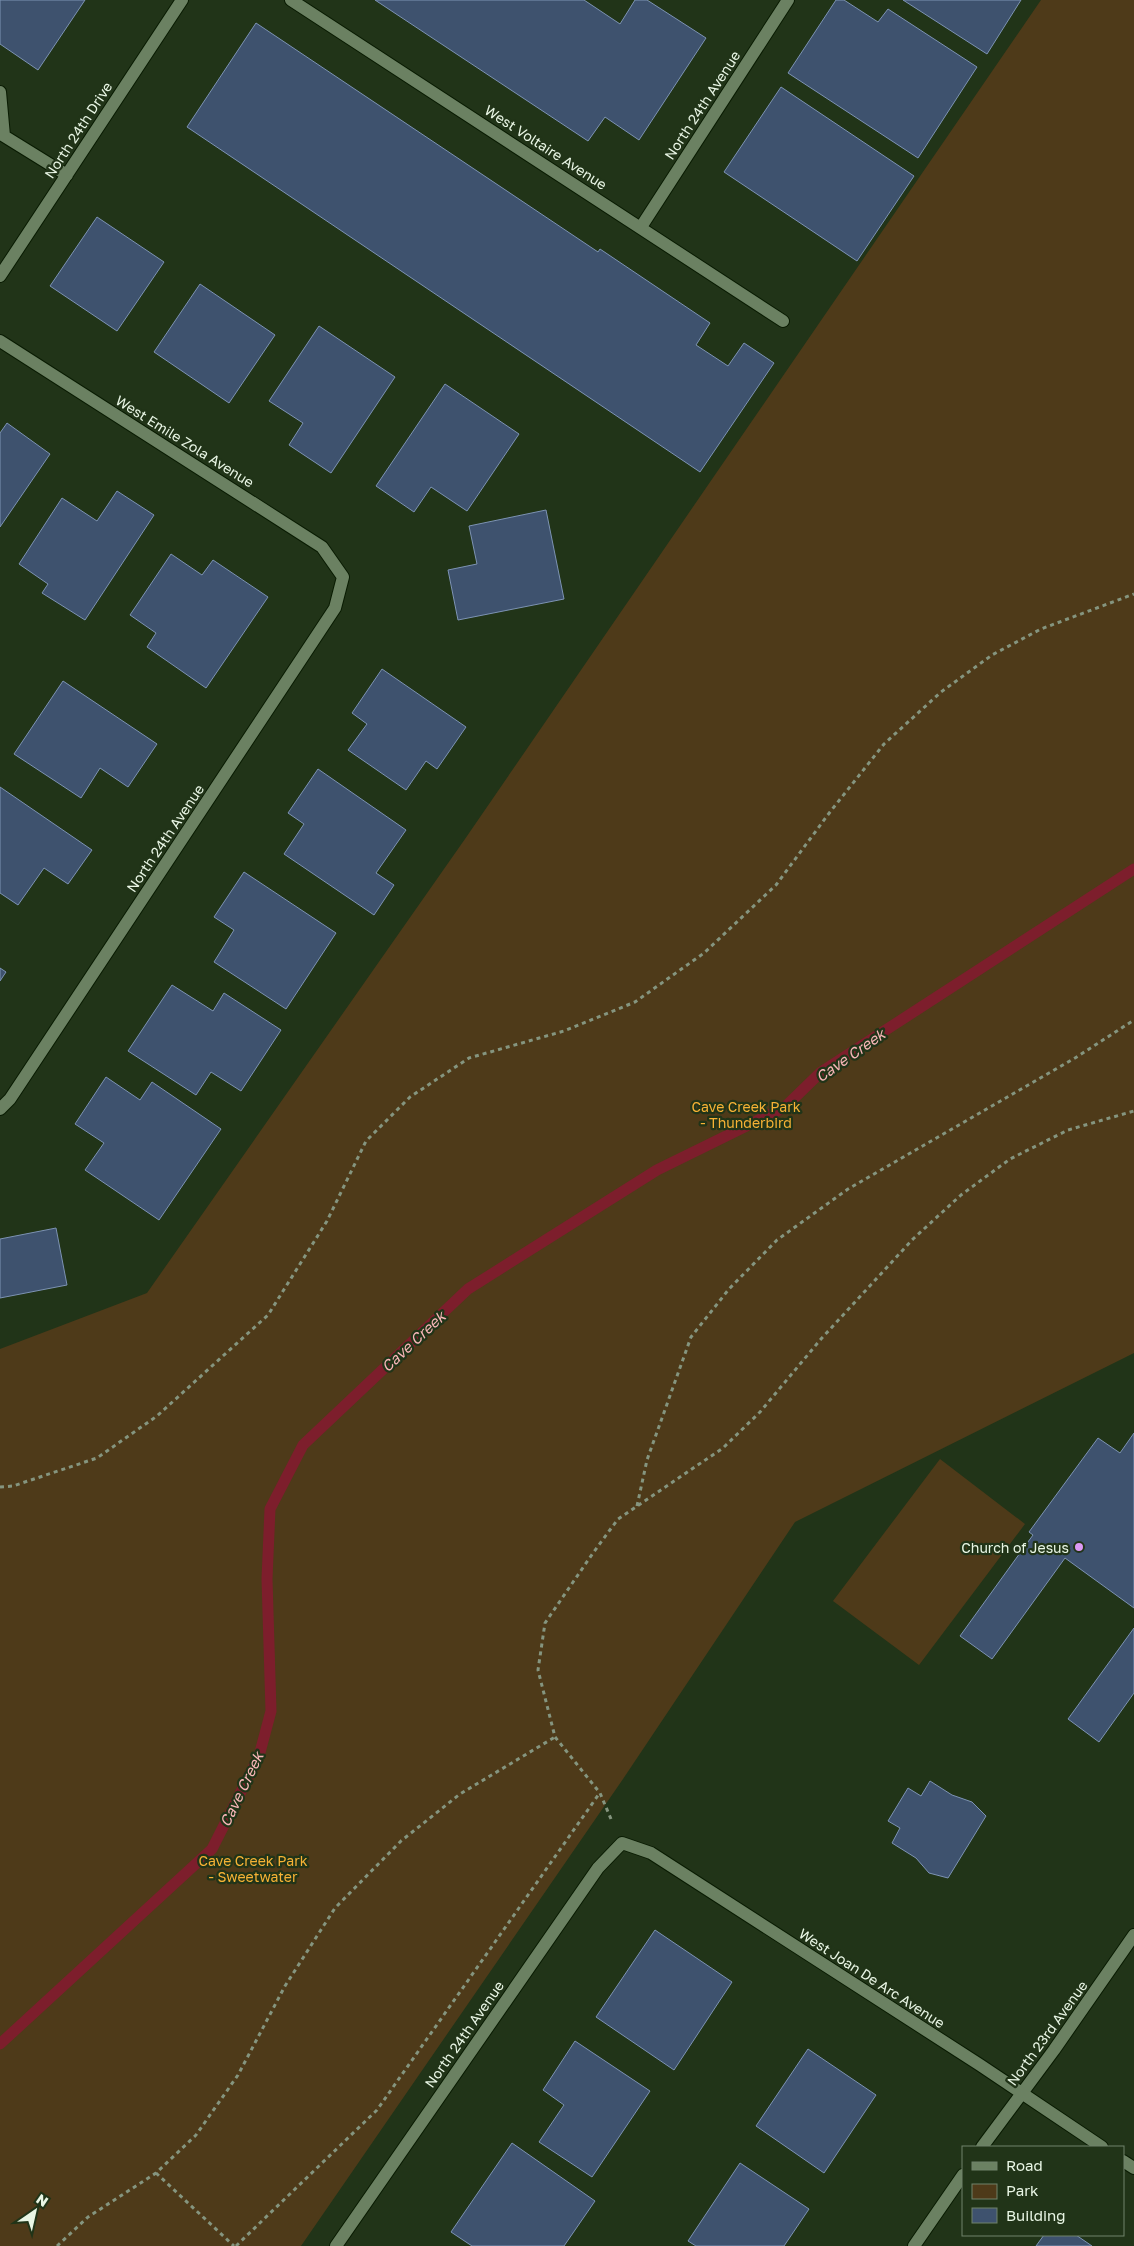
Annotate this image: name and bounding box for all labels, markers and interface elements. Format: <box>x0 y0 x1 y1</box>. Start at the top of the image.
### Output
street label: North 24th Avenue <box>660 47 744 163</box>
street label: North 24th Drive <box>40 79 116 181</box>
street label: West Voltaire Avenue <box>482 101 610 193</box>
street label: West Emile Zola Avenue <box>113 391 257 491</box>
street label: North 24th Avenue <box>123 781 207 895</box>
water label: Cave Creek <box>812 1024 889 1086</box>
park label: Cave Creek Park - Thunderbird <box>691 1098 801 1131</box>
water label: Cave Creek <box>377 1306 450 1375</box>
place label: Church of Jesus <box>961 1539 1069 1556</box>
marker: Church of Jesus <box>1073 1541 1085 1553</box>
water label: Cave Creek <box>215 1747 267 1829</box>
park label: Cave Creek Park - Sweetwater <box>198 1852 308 1885</box>
street label: West Joan De Arc Avenue <box>796 1924 948 2032</box>
street label: North 24th Avenue <box>421 1977 507 2091</box>
street label: North 23rd Avenue <box>1003 1977 1091 2089</box>
legend <box>962 2146 1124 2236</box>
text: Road <box>1006 2156 1043 2174</box>
text: Park <box>1006 2181 1039 2199</box>
north arrow <box>10 2186 60 2236</box>
text: N <box>33 2190 52 2210</box>
text: Building <box>1006 2206 1066 2224</box>

